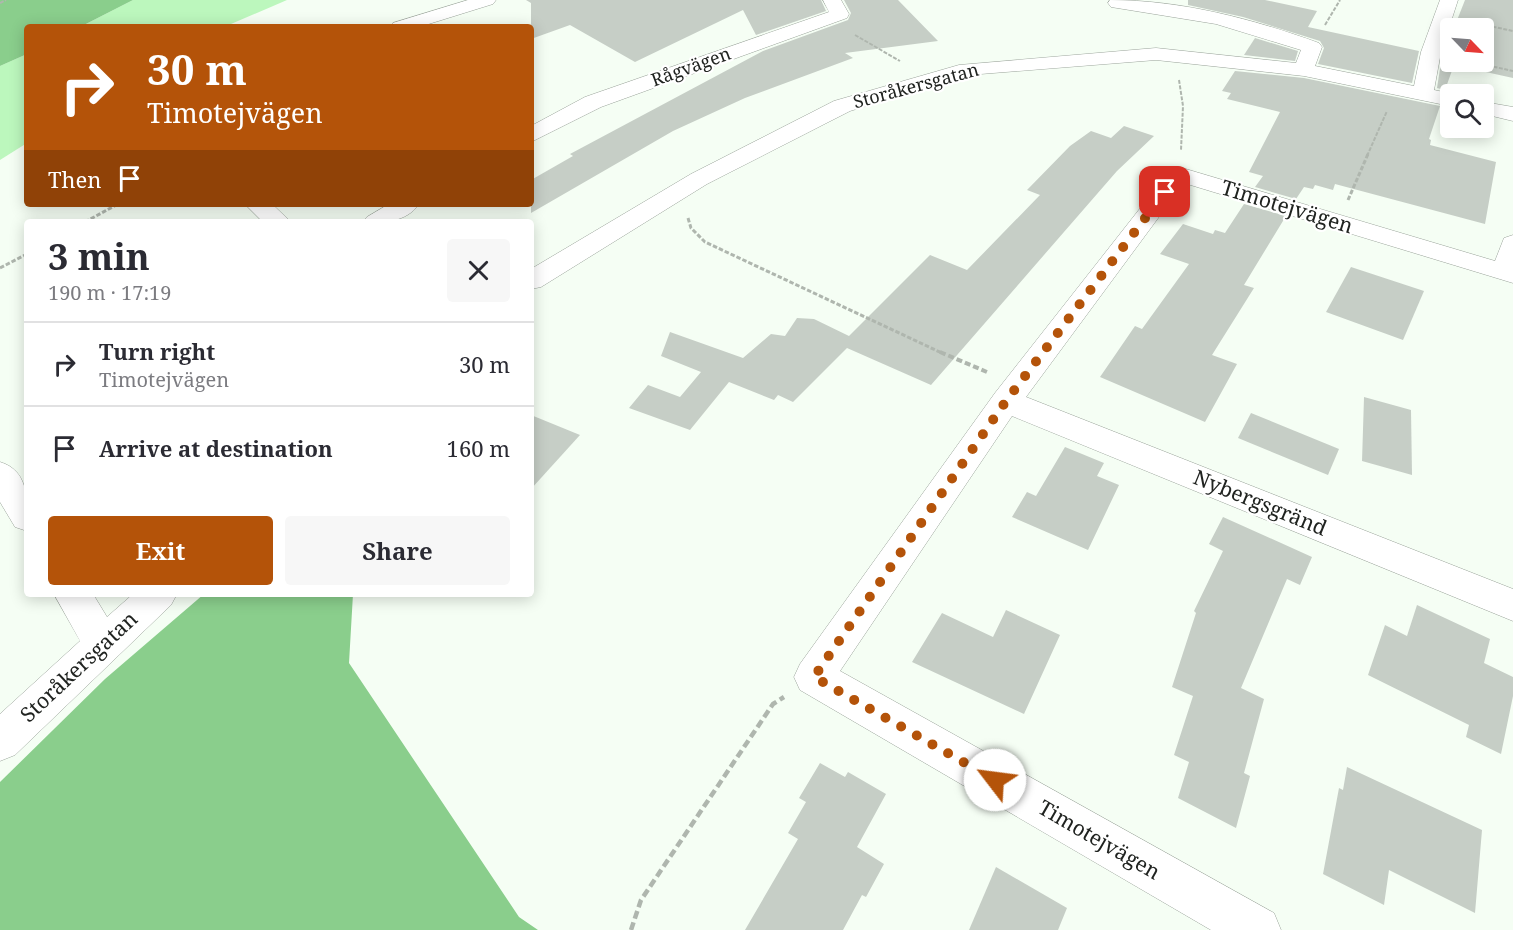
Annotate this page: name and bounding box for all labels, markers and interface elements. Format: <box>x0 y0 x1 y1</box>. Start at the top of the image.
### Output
north arrow <box>1440 18 1494 72</box>
map controls <box>1440 18 1494 138</box>
text: 30 m <box>147 40 247 97</box>
street label: Rågvägen <box>648 40 734 92</box>
icon: right <box>48 48 126 126</box>
street label: Storåkersgatan <box>850 57 982 113</box>
button: search <box>1440 84 1494 138</box>
text: Timotejvägen <box>147 94 323 131</box>
icon: arrive <box>113 162 146 195</box>
text: Then <box>48 164 101 194</box>
pin <box>1139 166 1190 217</box>
street label: Timotejvägen <box>1218 173 1357 239</box>
icon: arrive <box>1148 175 1181 208</box>
text: 3 min <box>48 232 150 281</box>
button: close <box>447 239 510 302</box>
text: 190 m · 17:19 <box>48 279 171 306</box>
text: Turn right <box>99 336 215 366</box>
icon: right <box>48 348 81 381</box>
text: 30 m <box>459 349 510 379</box>
text: Timotejvägen <box>99 366 229 393</box>
icon: arrive <box>48 432 81 465</box>
text: Arrive at destination <box>99 433 333 463</box>
text: 160 m <box>447 433 510 463</box>
street label: Nybergsgränd <box>1189 463 1331 542</box>
button: Exit <box>48 516 273 585</box>
button: Share <box>285 516 510 585</box>
street label: Storåkersgatan <box>14 605 143 728</box>
position arrow <box>963 748 1027 812</box>
street label: Timotejvägen <box>1033 793 1166 885</box>

